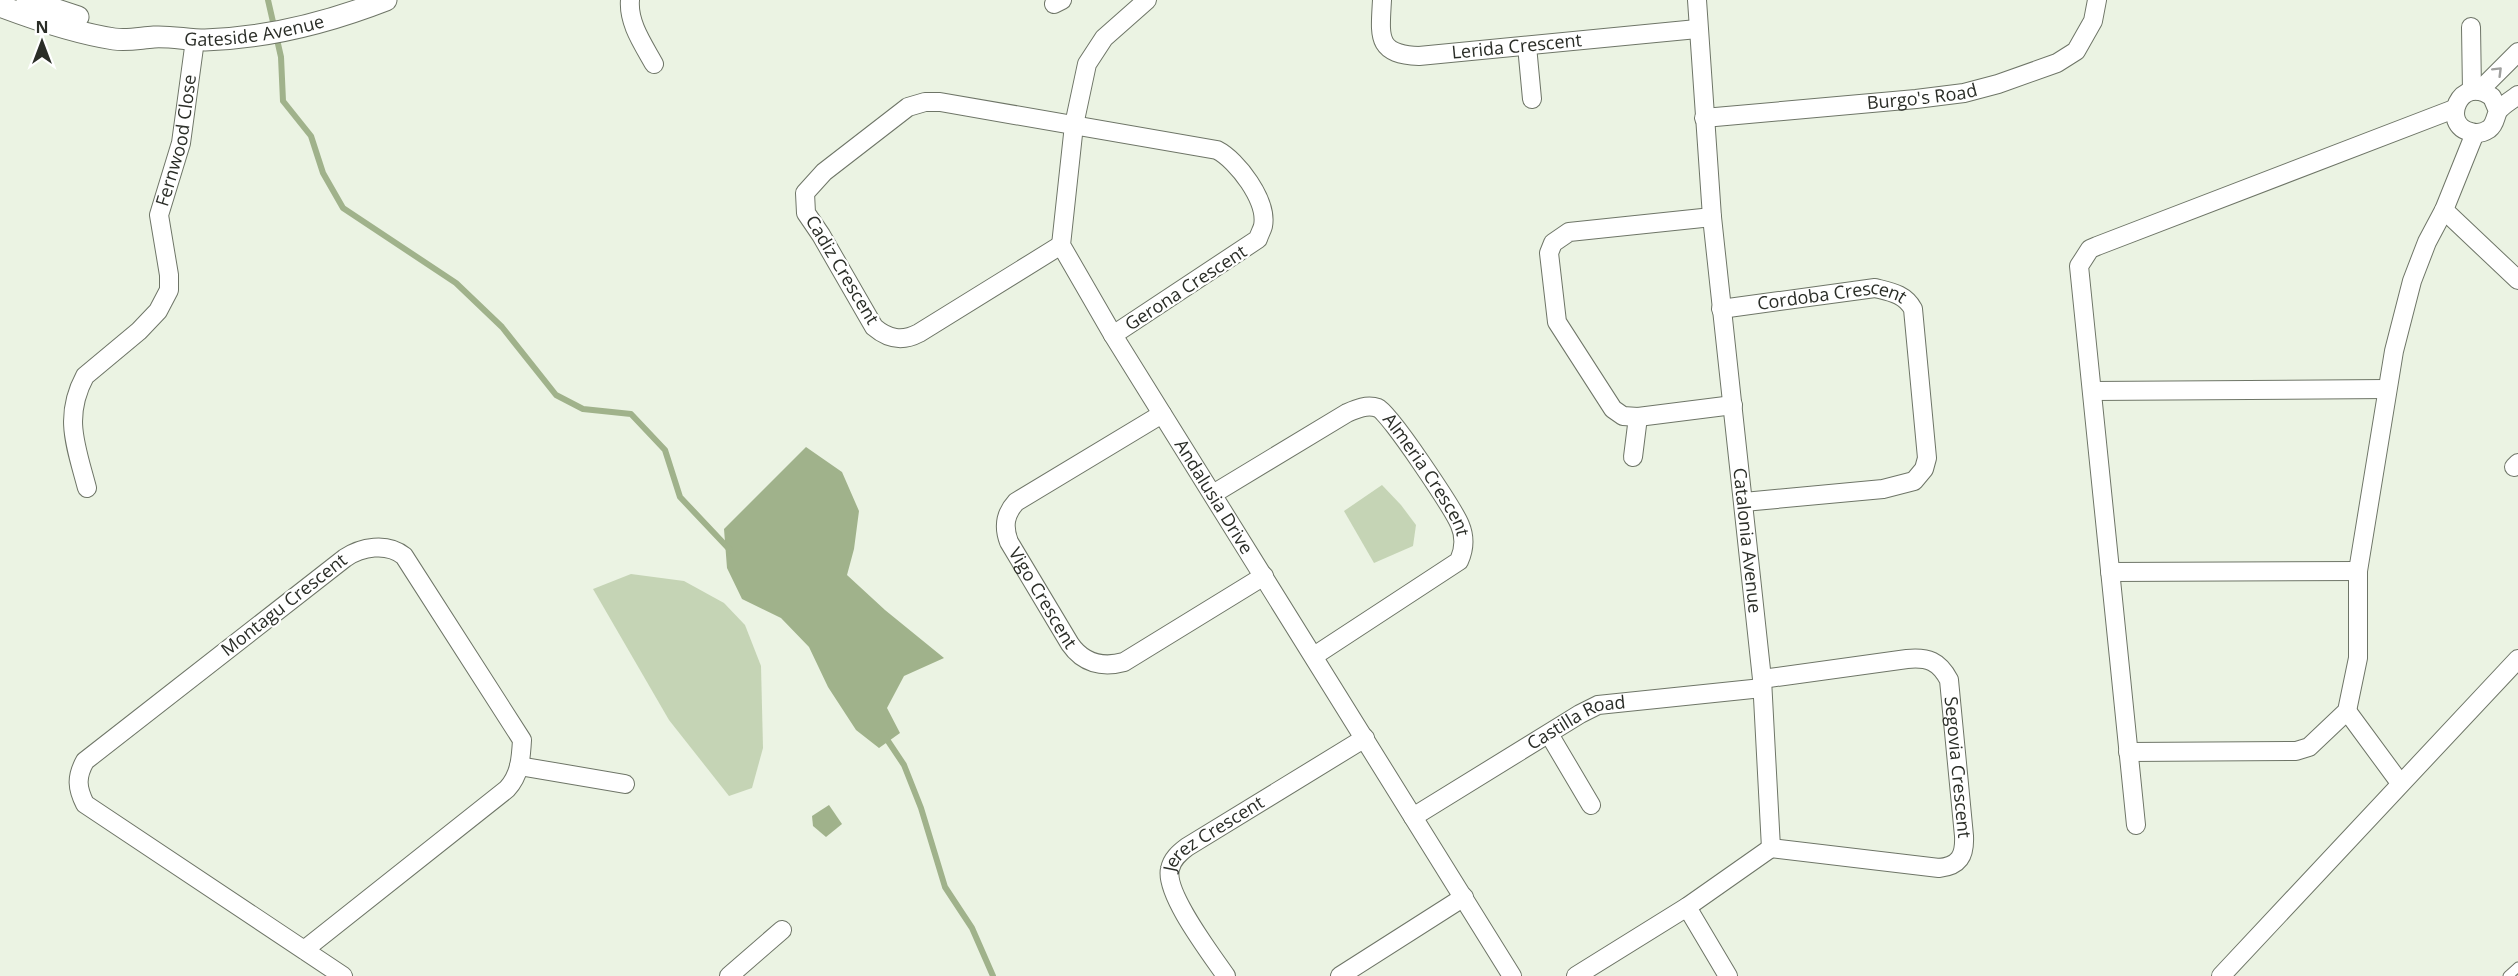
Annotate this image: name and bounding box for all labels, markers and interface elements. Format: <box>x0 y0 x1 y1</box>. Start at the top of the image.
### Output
street label: Gateside Avenue <box>183 9 327 51</box>
north arrow <box>12 12 72 72</box>
text: N <box>35 16 49 38</box>
street label: Lerida Crescent <box>1450 27 1583 64</box>
one-way arrow <box>2491 68 2502 79</box>
street label: Fernwood Close <box>149 73 201 209</box>
street label: Burgo's Road <box>1866 77 1980 114</box>
street label: Cadiz Crescent <box>801 210 885 329</box>
street label: Gerona Crescent <box>1120 239 1251 336</box>
street label: Cordoba Crescent <box>1756 274 1912 315</box>
street label: Almeria Crescent <box>1378 408 1476 538</box>
street label: Andalusia Drive <box>1170 434 1259 558</box>
street label: Catalonia Avenue <box>1728 467 1768 614</box>
street label: Vigo Crescent <box>1004 542 1083 653</box>
street label: Montagu Crescent <box>216 547 351 661</box>
street label: Castilla Road <box>1522 689 1626 755</box>
street label: Segovia Crescent <box>1940 695 1977 839</box>
street label: Jerez Crescent <box>1156 790 1268 875</box>

